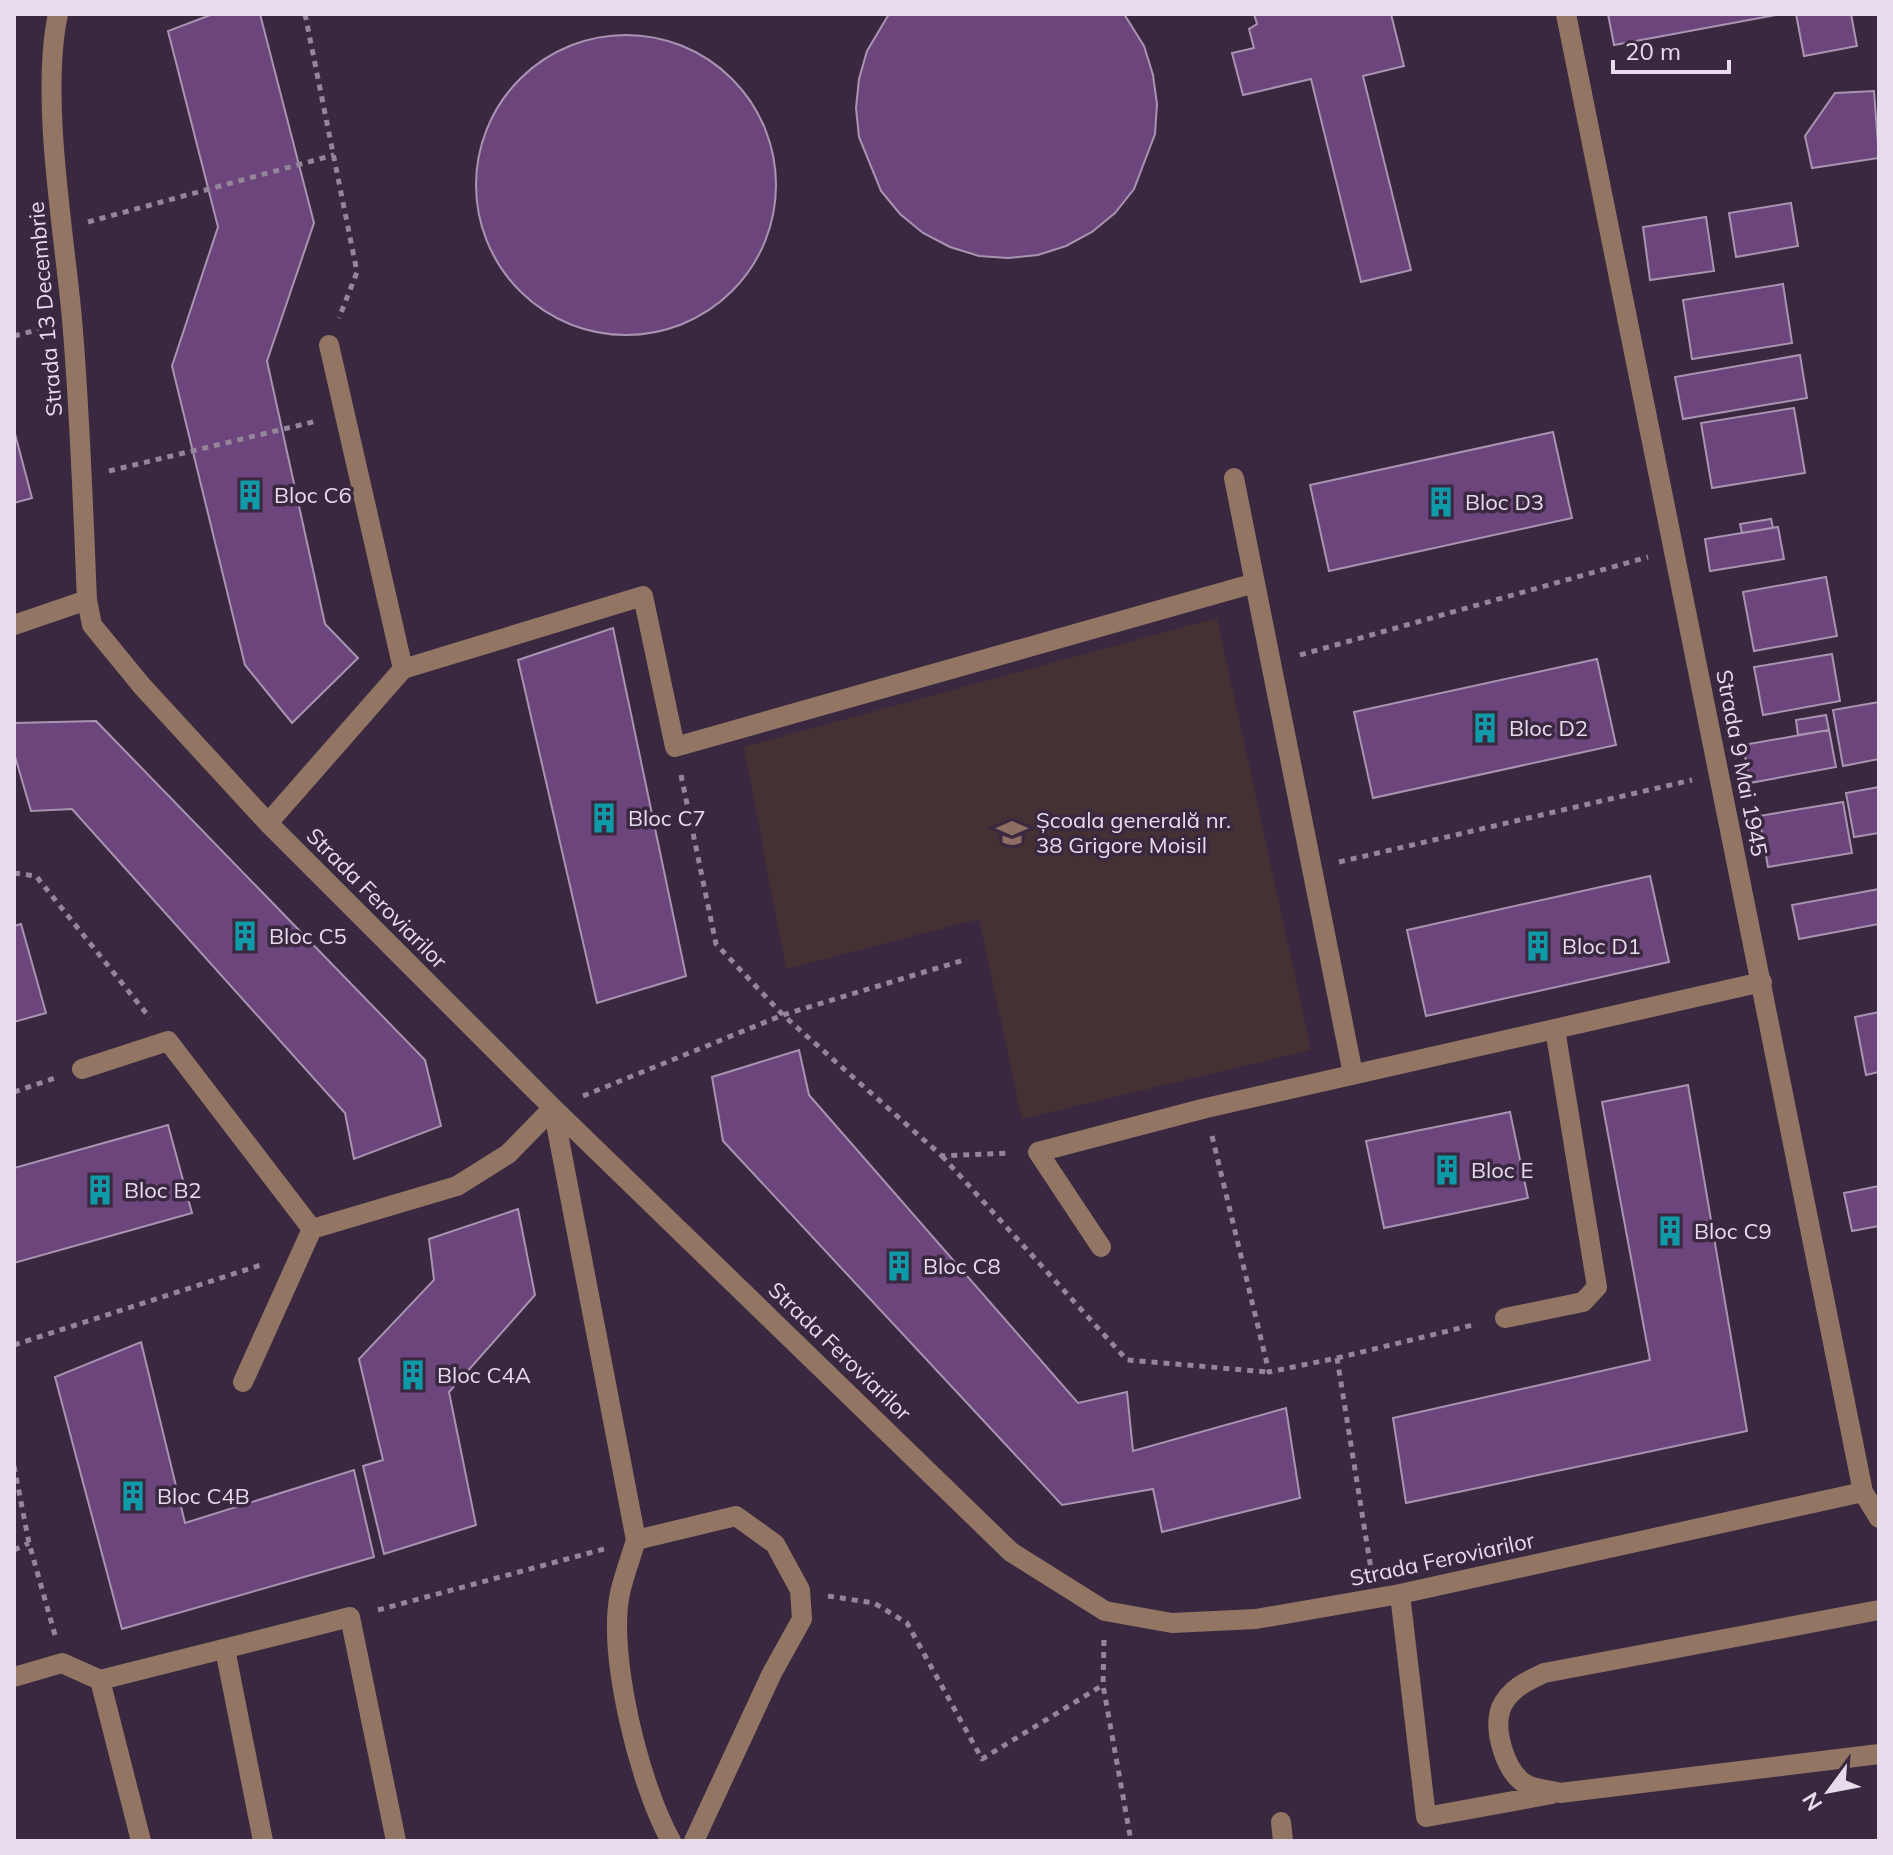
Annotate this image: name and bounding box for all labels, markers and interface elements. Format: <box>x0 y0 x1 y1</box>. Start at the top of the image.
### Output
scale bar <box>1613 24 1729 74</box>
text: 20 m <box>1625 36 1681 66</box>
street label: Strada 13 Decembrie <box>22 200 68 418</box>
building icon: Bloc C6 <box>233 478 267 512</box>
place label: Bloc C6 <box>274 481 352 509</box>
building icon: Bloc D3 <box>1424 485 1458 519</box>
place label: Bloc D3 <box>1465 488 1544 516</box>
street label: Strada 9 Mai 1945 <box>1710 667 1774 859</box>
building icon: Bloc D2 <box>1468 711 1502 745</box>
place label: Bloc D2 <box>1509 714 1588 742</box>
building icon: Bloc C7 <box>587 801 621 835</box>
place label: Bloc C7 <box>628 804 706 832</box>
place label: Școala generală nr. 38 Grigore Moisil <box>1036 806 1231 859</box>
school or university icon: Școala generală nr. 38 Grigore Moisil <box>995 816 1029 850</box>
street label: Strada Feroviarilor <box>301 822 453 974</box>
building icon: Bloc C5 <box>228 919 262 953</box>
place label: Bloc C5 <box>269 922 347 950</box>
building icon: Bloc D1 <box>1521 929 1555 963</box>
place label: Bloc D1 <box>1562 932 1641 960</box>
building icon: Bloc E <box>1430 1153 1464 1187</box>
place label: Bloc E <box>1471 1156 1533 1184</box>
building icon: Bloc B2 <box>83 1173 117 1207</box>
place label: Bloc B2 <box>124 1176 202 1204</box>
building icon: Bloc C9 <box>1653 1214 1687 1248</box>
place label: Bloc C9 <box>1694 1217 1772 1245</box>
building icon: Bloc C8 <box>882 1249 916 1283</box>
place label: Bloc C8 <box>923 1252 1001 1280</box>
street label: Strada Feroviarilor <box>763 1276 917 1426</box>
building icon: Bloc C4A <box>396 1358 430 1392</box>
place label: Bloc C4A <box>437 1361 531 1389</box>
building icon: Bloc C4B <box>116 1479 150 1513</box>
place label: Bloc C4B <box>157 1482 250 1510</box>
street label: Strada Feroviarilor <box>1347 1526 1537 1592</box>
north arrow <box>1789 1751 1869 1831</box>
text: N <box>1796 1787 1828 1816</box>

